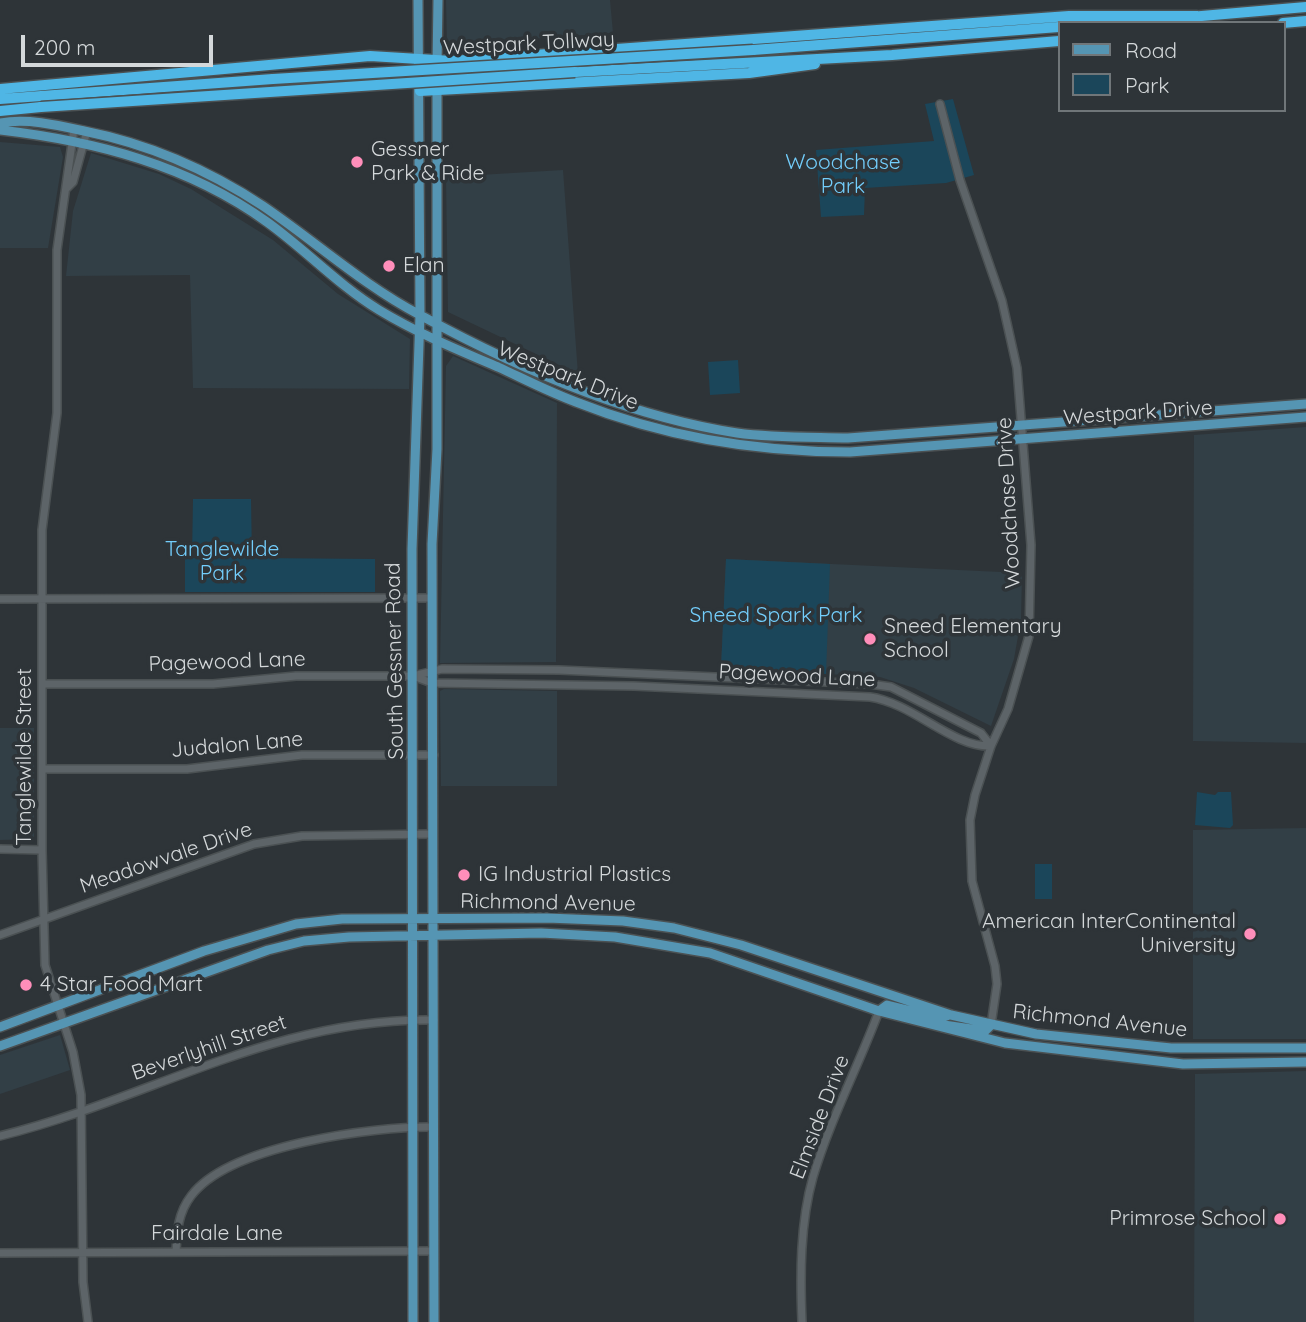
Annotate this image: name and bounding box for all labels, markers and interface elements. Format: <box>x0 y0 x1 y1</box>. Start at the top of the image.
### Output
scale bar <box>24 21 217 65</box>
legend <box>1058 21 1285 112</box>
street label: Westpark Tollway <box>442 27 616 61</box>
text: 200 m <box>34 34 96 60</box>
text: Road <box>1125 37 1177 63</box>
text: Park <box>1125 72 1169 98</box>
place label: Gessner Park & Ride <box>371 137 484 187</box>
park label: Woodchase Park <box>785 150 901 200</box>
marker: Gessner Park & Ride <box>349 154 365 170</box>
place label: Elan <box>403 253 445 279</box>
marker: Elan <box>381 258 397 274</box>
street label: Westpark Drive <box>494 336 642 416</box>
street label: Westpark Drive <box>1062 395 1214 431</box>
street label: Woodchase Drive <box>992 417 1026 589</box>
park label: Tanglewilde Park <box>165 537 279 587</box>
street label: South Gessner Road <box>381 562 409 760</box>
park label: Sneed Spark Park <box>690 603 862 629</box>
place label: Sneed Elementary School <box>884 614 1062 664</box>
marker: Sneed Elementary School <box>862 631 878 647</box>
street label: Pagewood Lane <box>148 647 306 677</box>
street label: Pagewood Lane <box>718 659 876 693</box>
street label: Tanglewilde Street <box>12 668 38 846</box>
street label: Judalon Lane <box>170 727 304 763</box>
street label: Meadowvale Drive <box>76 817 256 899</box>
place label: IG Industrial Plastics <box>478 862 671 888</box>
marker: IG Industrial Plastics <box>456 867 472 883</box>
street label: Richmond Avenue <box>460 889 636 917</box>
place label: American InterContinental University <box>982 909 1236 959</box>
marker: American InterContinental University <box>1242 926 1258 942</box>
place label: 4 Star Food Mart <box>40 972 203 998</box>
marker: 4 Star Food Mart <box>18 977 34 993</box>
street label: Richmond Avenue <box>1011 999 1189 1043</box>
street label: Beverlyhill Street <box>128 1010 290 1086</box>
street label: Elmside Drive <box>785 1051 855 1183</box>
place label: Primrose School <box>1109 1206 1266 1232</box>
marker: Primrose School <box>1272 1211 1288 1227</box>
street label: Fairdale Lane <box>151 1221 283 1247</box>

